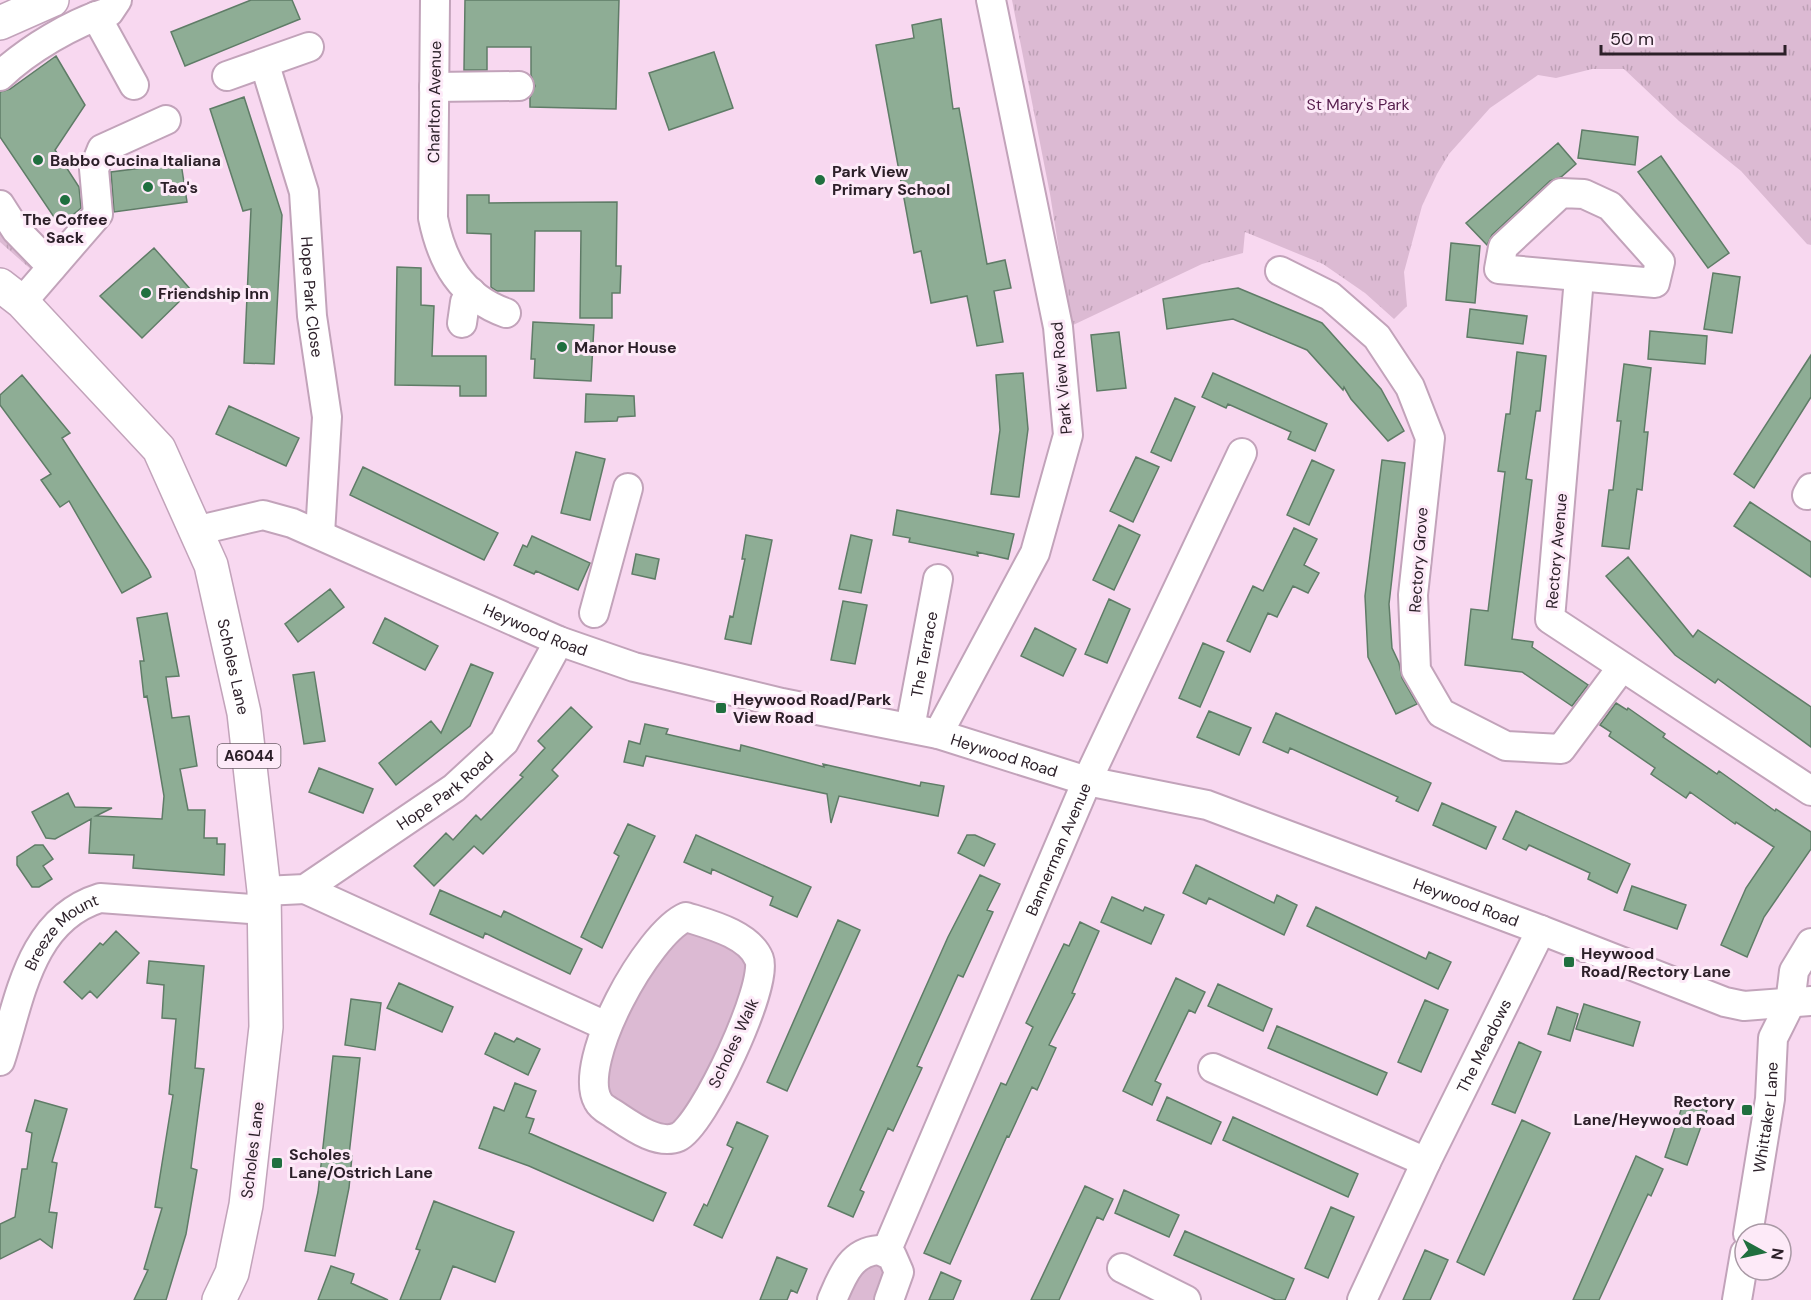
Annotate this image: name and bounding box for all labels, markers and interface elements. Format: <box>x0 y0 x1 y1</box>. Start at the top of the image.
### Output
scale bar <box>1601 18 1786 56</box>
text: 50 m <box>1610 27 1654 51</box>
street label: Charlton Avenue <box>423 41 446 163</box>
park label: St Mary's Park <box>1306 94 1410 115</box>
place label: Babbo Cucina Italiana <box>50 150 221 171</box>
marker: Babbo Cucina Italiana <box>31 153 45 167</box>
place label: Park View Primary School <box>832 161 950 200</box>
marker: Park View Primary School <box>813 173 827 187</box>
place label: Tao's <box>160 177 198 198</box>
marker: Tao's <box>141 180 155 194</box>
marker: The Coffee Sack <box>58 193 72 207</box>
place label: The Coffee Sack <box>22 209 108 248</box>
street label: Hope Park Close <box>296 236 328 359</box>
place label: Friendship Inn <box>158 283 269 304</box>
marker: Friendship Inn <box>139 286 153 300</box>
street label: Park View Road <box>1046 321 1077 435</box>
place label: Manor House <box>574 337 677 358</box>
marker: Manor House <box>555 340 569 354</box>
street label: Rectory Avenue <box>1541 492 1572 610</box>
street label: Rectory Grove <box>1404 507 1433 613</box>
street label: Heywood Road <box>480 599 590 661</box>
street label: The Terrace <box>906 610 943 699</box>
street label: Scholes Lane <box>212 617 254 717</box>
place label: Heywood Road/Park View Road <box>733 689 892 728</box>
marker: Heywood Road/Park View Road <box>714 701 728 715</box>
street label: Heywood Road <box>948 729 1060 782</box>
road number: A6044 <box>218 744 280 768</box>
street label: Hope Park Road <box>392 747 498 835</box>
street label: Bannerman Avenue <box>1021 780 1096 919</box>
street label: Heywood Road <box>1410 873 1522 932</box>
street label: Breeze Mount <box>20 889 101 974</box>
place label: Heywood Road/Rectory Lane <box>1581 943 1731 982</box>
marker: Heywood Road/Rectory Lane <box>1562 955 1576 969</box>
street label: Scholes Walk <box>703 995 763 1092</box>
street label: The Meadows <box>1452 995 1516 1096</box>
street label: Whittaker Lane <box>1748 1061 1783 1175</box>
place label: Rectory Lane/Heywood Road <box>1573 1091 1735 1130</box>
street label: Scholes Lane <box>236 1100 269 1200</box>
marker: Rectory Lane/Heywood Road <box>1740 1103 1754 1117</box>
place label: Scholes Lane/Ostrich Lane <box>289 1144 433 1183</box>
marker: Scholes Lane/Ostrich Lane <box>270 1156 284 1170</box>
north arrow <box>1733 1222 1793 1282</box>
text: N <box>1766 1247 1789 1261</box>

